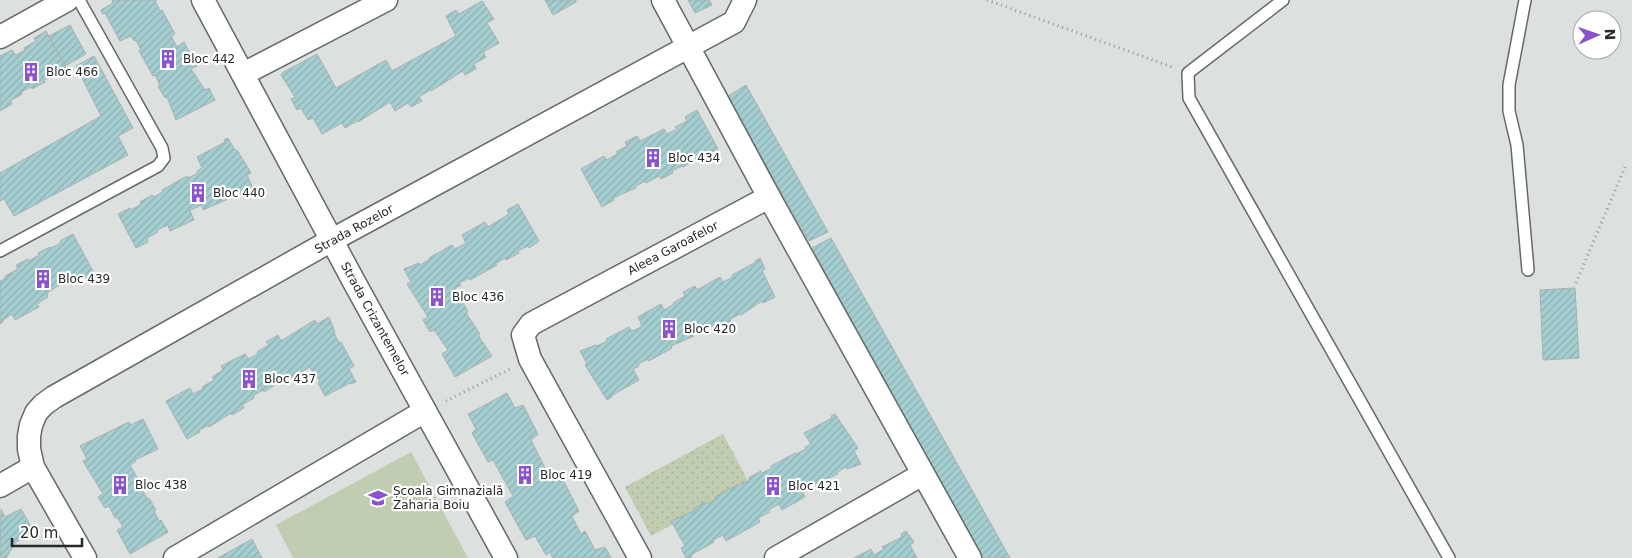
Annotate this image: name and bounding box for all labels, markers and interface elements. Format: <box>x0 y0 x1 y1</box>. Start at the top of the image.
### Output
north arrow <box>1572 10 1622 60</box>
text: N <box>1602 28 1618 41</box>
building icon: Bloc 442 <box>157 48 179 70</box>
place label: Bloc 442 <box>183 52 235 66</box>
building icon: Bloc 466 <box>20 61 42 83</box>
place label: Bloc 466 <box>46 65 98 79</box>
building icon: Bloc 434 <box>642 147 664 169</box>
place label: Bloc 434 <box>668 151 720 165</box>
building icon: Bloc 440 <box>187 182 209 204</box>
place label: Bloc 440 <box>213 186 265 200</box>
street label: Strada Rozelor <box>312 202 396 256</box>
street label: Aleea Garoafelor <box>625 218 721 278</box>
street label: Strada Crizantemelor <box>338 260 412 378</box>
building icon: Bloc 439 <box>32 268 54 290</box>
place label: Bloc 439 <box>58 272 110 286</box>
building icon: Bloc 436 <box>426 286 448 308</box>
place label: Bloc 436 <box>452 290 504 304</box>
building icon: Bloc 420 <box>658 318 680 340</box>
place label: Bloc 420 <box>684 322 736 336</box>
building icon: Bloc 437 <box>238 368 260 390</box>
place label: Bloc 437 <box>264 372 316 386</box>
building icon: Bloc 419 <box>514 464 536 486</box>
place label: Bloc 419 <box>540 468 592 482</box>
building icon: Bloc 438 <box>109 474 131 496</box>
building icon: Bloc 421 <box>762 475 784 497</box>
place label: Bloc 438 <box>135 478 187 492</box>
place label: Bloc 421 <box>788 479 840 493</box>
place label: Școala Gimnazială Zaharia Boiu <box>393 484 503 512</box>
school or university icon: Școala Gimnazială Zaharia Boiu <box>367 487 389 509</box>
scale bar <box>12 516 82 548</box>
text: 20 m <box>20 524 58 542</box>

